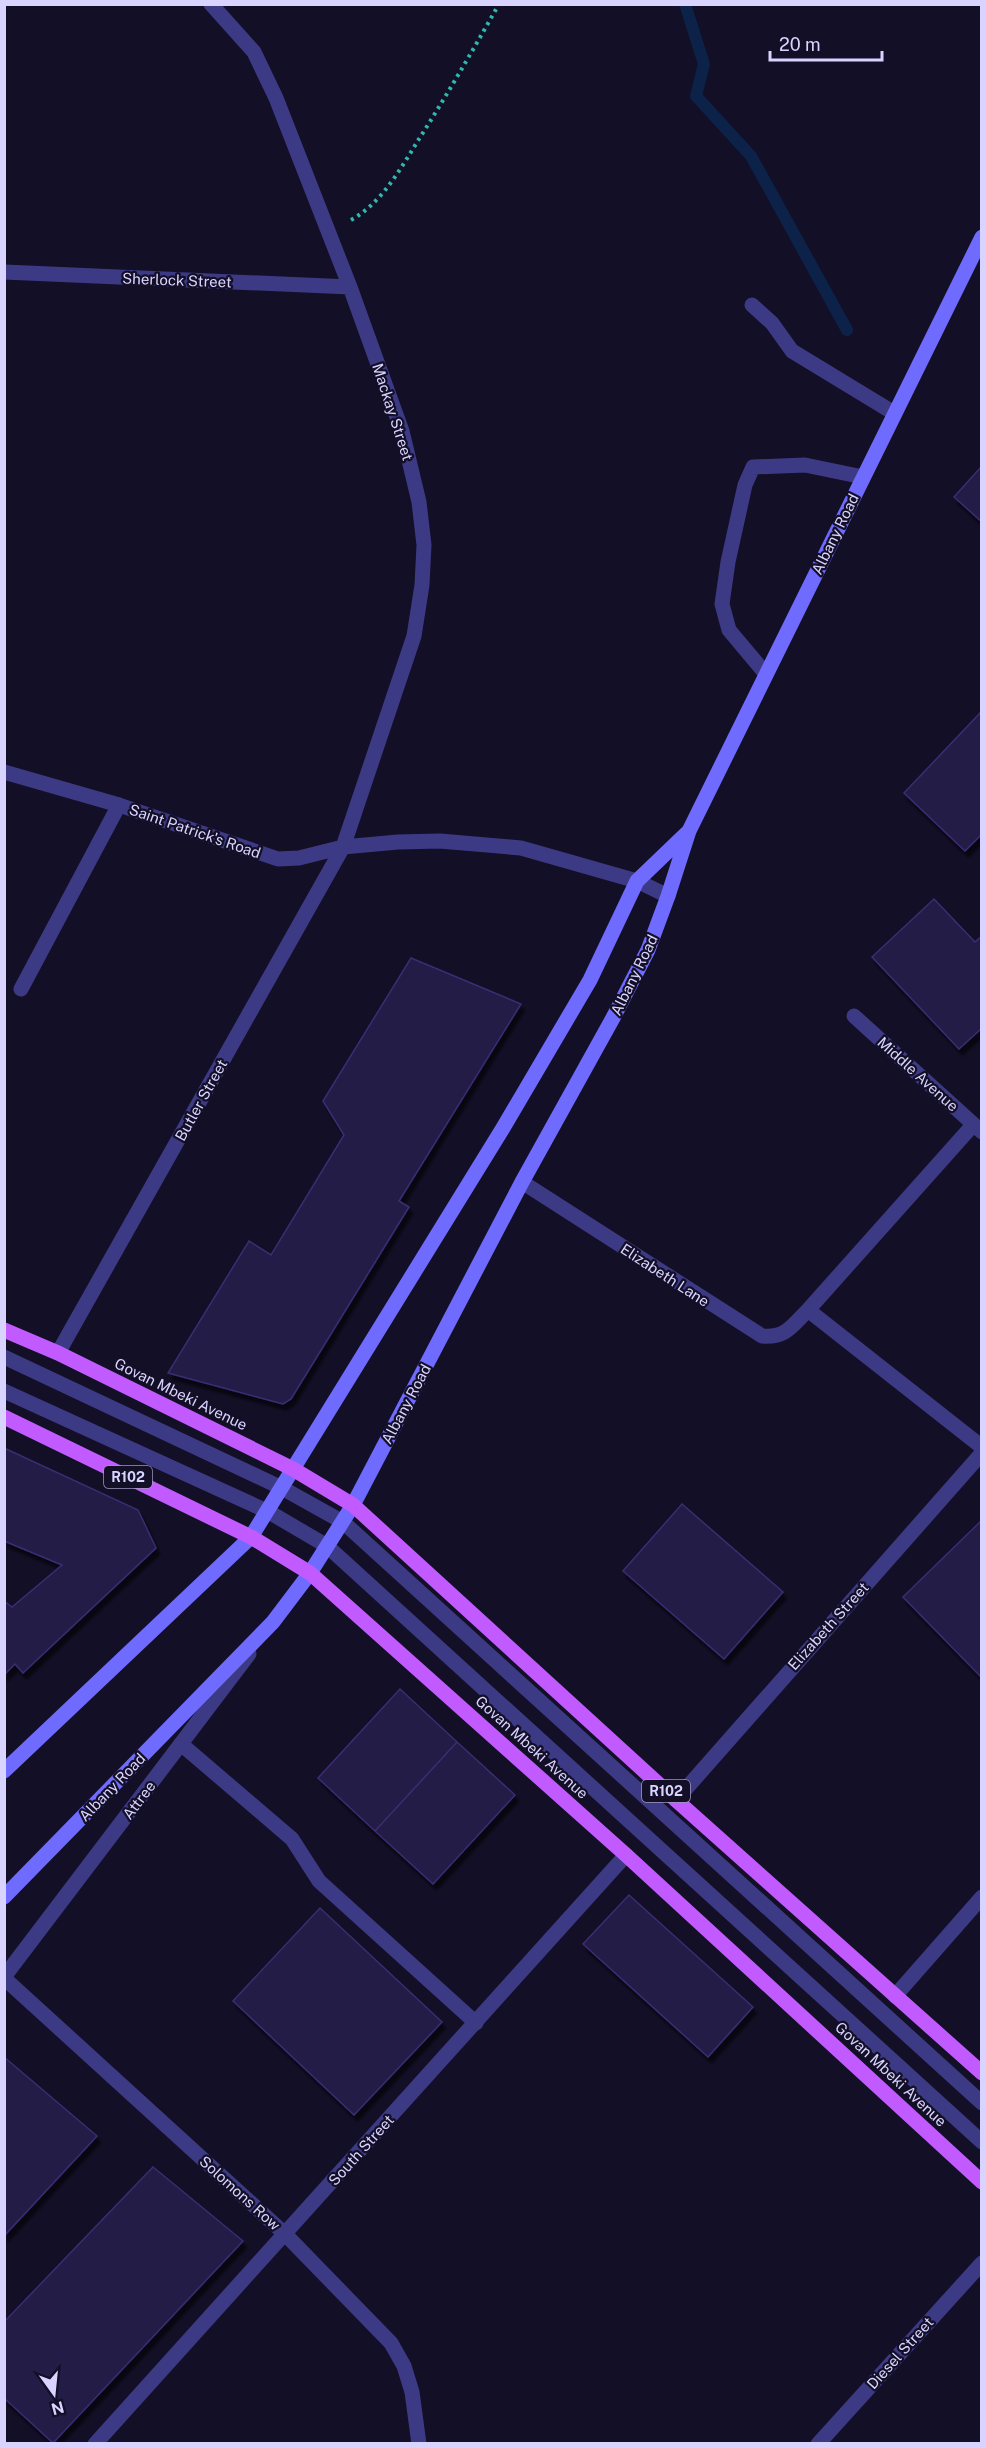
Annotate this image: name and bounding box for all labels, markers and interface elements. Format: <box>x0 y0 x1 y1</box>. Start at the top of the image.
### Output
scale bar <box>770 24 882 62</box>
text: 20 m <box>779 34 821 55</box>
street label: Sherlock Street <box>122 270 232 290</box>
street label: Mackay Street <box>369 361 417 463</box>
street label: Albany Road <box>808 491 862 577</box>
street label: Saint Patrick's Road <box>127 801 263 861</box>
street label: Albany Road <box>607 932 661 1018</box>
street label: Middle Avenue <box>874 1033 962 1115</box>
street label: Butler Street <box>172 1056 230 1144</box>
street label: Elizabeth Lane <box>618 1240 712 1310</box>
street label: Govan Mbeki Avenue <box>112 1355 250 1433</box>
street label: Albany Road <box>378 1361 434 1447</box>
road number: R102 <box>104 1466 152 1488</box>
street label: Elizabeth Street <box>784 1579 872 1673</box>
street label: Govan Mbeki Avenue <box>472 1692 592 1802</box>
street label: Albany Road <box>75 1750 149 1824</box>
street label: Attree <box>119 1778 159 1822</box>
road number: R102 <box>642 1780 690 1802</box>
street label: Govan Mbeki Avenue <box>832 2018 950 2130</box>
street label: South Street <box>325 2111 397 2189</box>
street label: Solomons Row <box>196 2152 284 2234</box>
street label: Diesel Street <box>863 2314 937 2392</box>
north arrow <box>24 2364 84 2424</box>
text: N <box>49 2397 66 2419</box>

